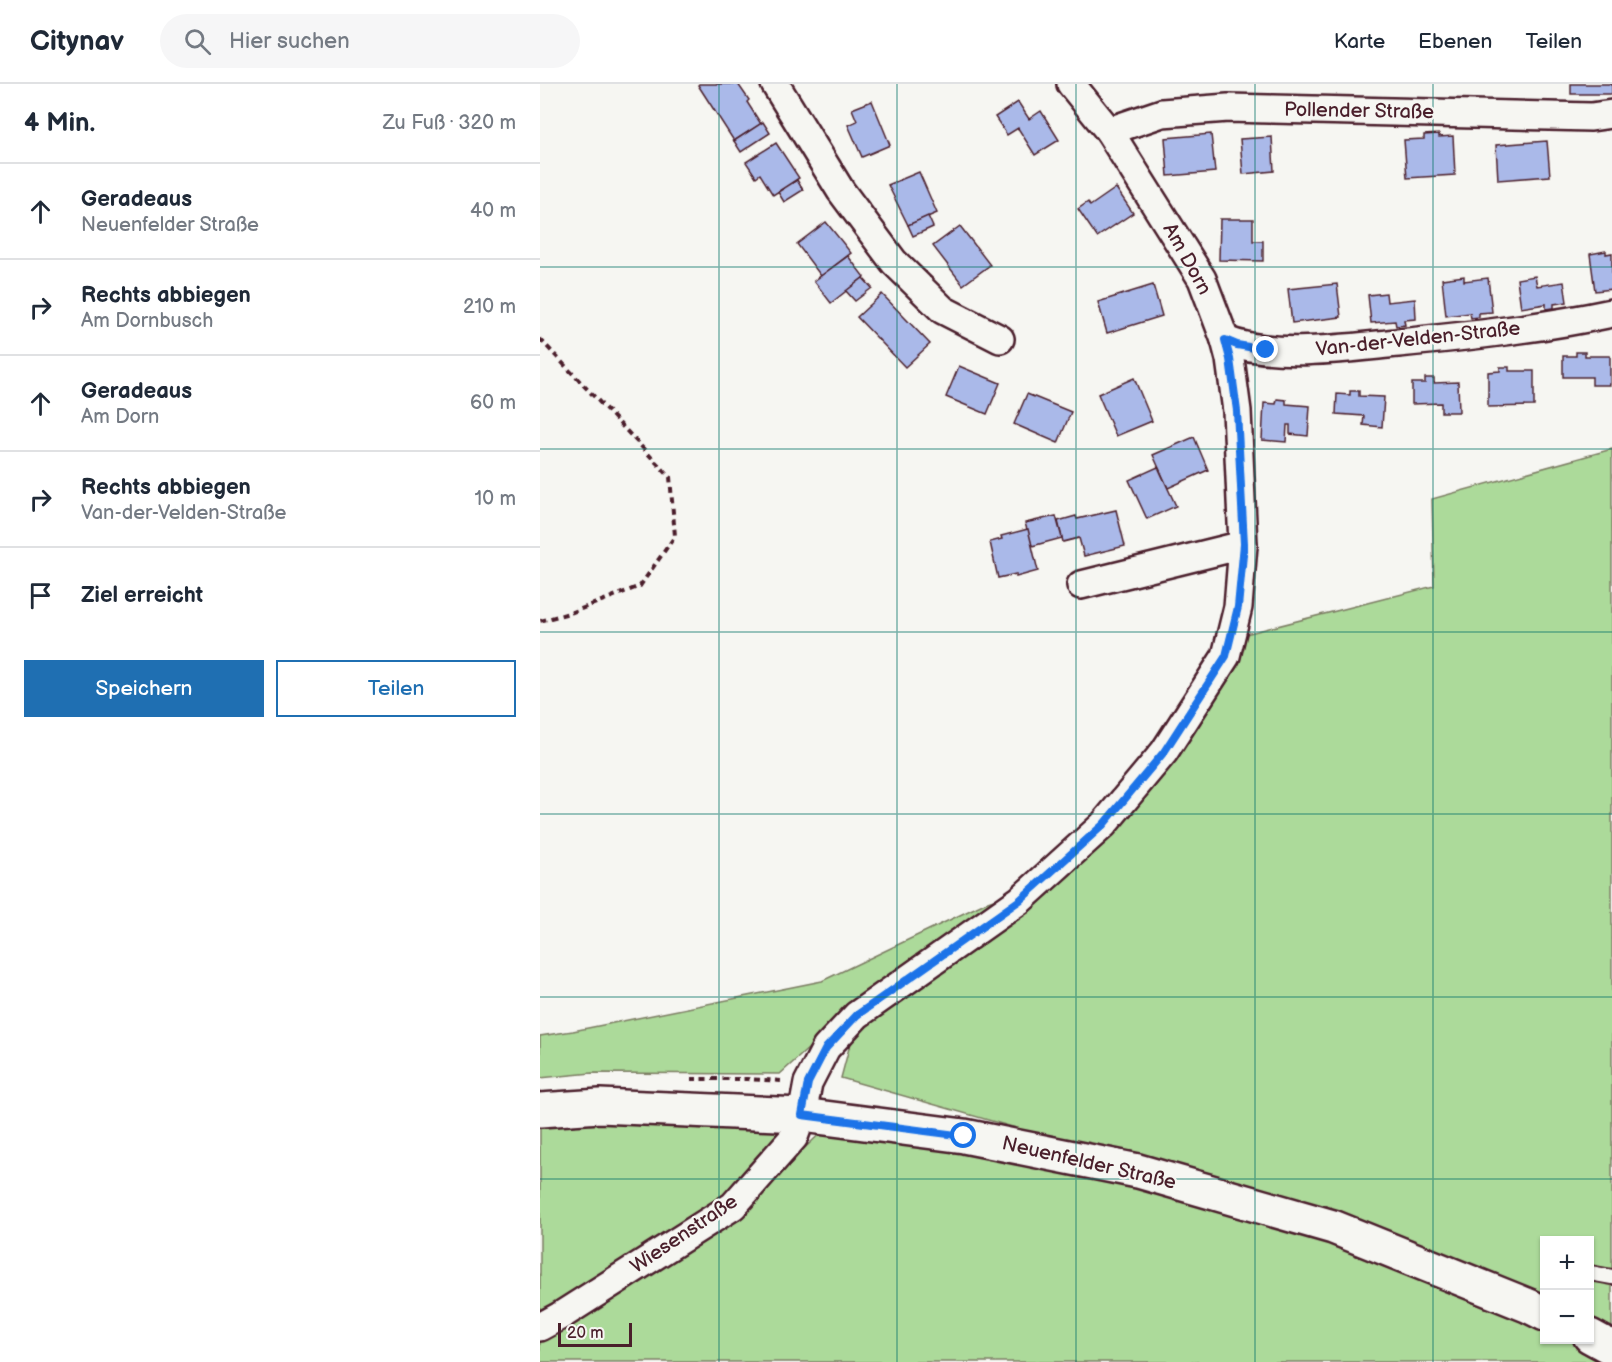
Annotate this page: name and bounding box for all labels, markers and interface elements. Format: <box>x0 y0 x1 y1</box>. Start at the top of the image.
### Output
search box <box>160 14 580 68</box>
text: Citynav <box>30 25 124 58</box>
icon: search <box>181 25 214 58</box>
text: Hier suchen <box>229 28 350 55</box>
text: Karte <box>1334 29 1385 54</box>
text: Ebenen <box>1418 29 1492 54</box>
text: Teilen <box>1525 29 1582 54</box>
street label: Pollender Straße <box>1284 98 1434 124</box>
text: 4 Min. <box>24 108 95 139</box>
text: Zu Fuß · 320 m <box>383 111 516 135</box>
text: Geradeaus <box>81 186 192 213</box>
icon: ahead <box>24 195 57 228</box>
text: 40 m <box>470 199 516 223</box>
text: Neuenfelder Straße <box>81 213 259 237</box>
street label: Am Dorn <box>1158 219 1216 299</box>
text: Rechts abbiegen <box>81 282 251 309</box>
icon: right <box>24 291 57 324</box>
text: 210 m <box>463 295 516 319</box>
text: Am Dornbusch <box>81 309 213 333</box>
street label: Van-der-Velden-Straße <box>1315 316 1521 362</box>
route end <box>1252 336 1278 362</box>
text: Geradeaus <box>81 378 192 405</box>
icon: ahead <box>24 387 57 420</box>
text: 60 m <box>470 391 516 415</box>
text: Am Dorn <box>81 405 159 429</box>
text: Rechts abbiegen <box>81 474 251 501</box>
icon: right <box>24 483 57 516</box>
text: 10 m <box>475 487 516 511</box>
text: Van-der-Velden-Straße <box>81 501 286 525</box>
icon: arrive <box>24 579 57 612</box>
text: Ziel erreicht <box>81 582 203 609</box>
button: Speichern <box>24 660 264 717</box>
button: Teilen <box>276 660 516 717</box>
route start <box>950 1122 976 1148</box>
street label: Neuenfelder Straße <box>1000 1131 1179 1195</box>
street label: Wiesenstraße <box>626 1189 742 1279</box>
map controls <box>1540 1236 1594 1344</box>
button: + <box>1540 1236 1594 1290</box>
button: − <box>1540 1290 1594 1344</box>
scale bar <box>558 1320 632 1348</box>
text: 20 m <box>567 1324 603 1343</box>

